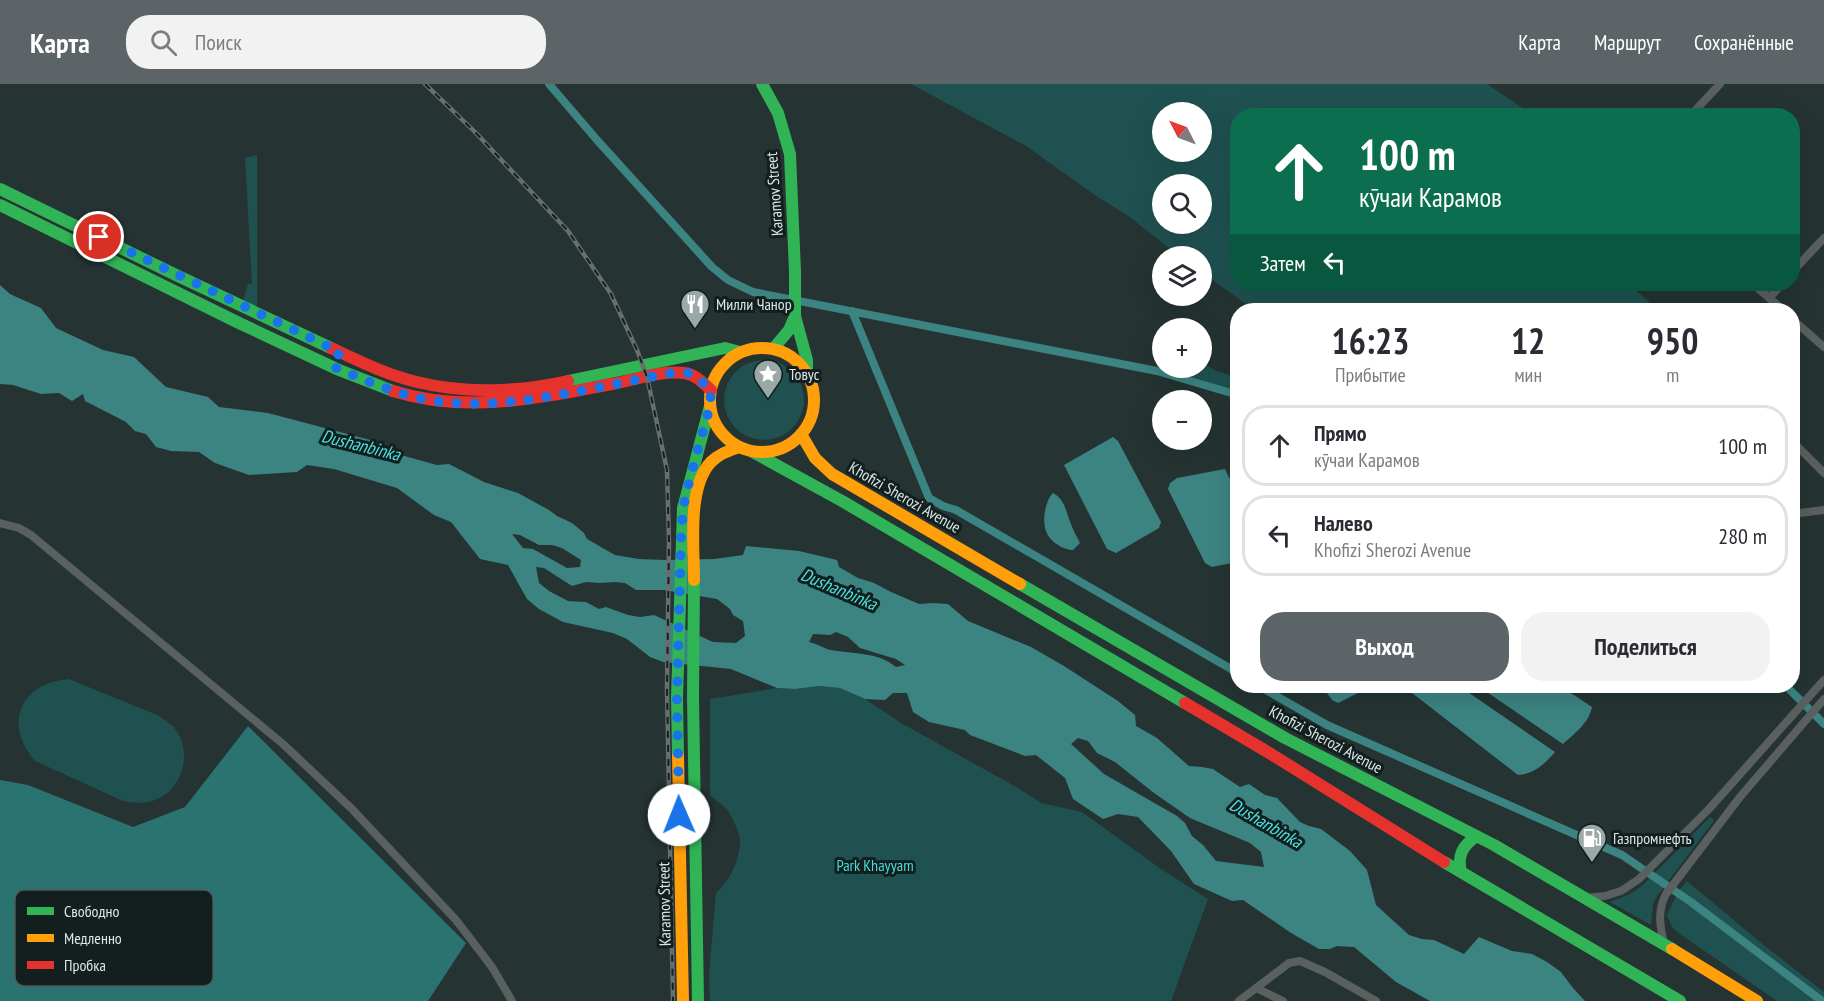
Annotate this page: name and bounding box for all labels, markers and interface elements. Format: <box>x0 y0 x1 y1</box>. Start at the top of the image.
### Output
search box <box>126 15 546 69</box>
text: Карта <box>30 24 90 61</box>
icon: search <box>147 26 180 59</box>
text: Поиск <box>195 28 242 56</box>
text: Карта <box>1518 29 1561 56</box>
text: Маршрут <box>1594 29 1661 56</box>
text: Сохранённые <box>1694 29 1794 56</box>
north arrow <box>1152 102 1212 162</box>
map controls <box>1152 102 1212 450</box>
text: 100 m <box>1359 127 1456 182</box>
icon: ahead <box>1260 132 1338 210</box>
street label: Karamov Street <box>761 151 787 237</box>
button: search <box>1152 174 1212 234</box>
text: кӯчаи Карамов <box>1359 180 1502 214</box>
pin <box>73 211 124 262</box>
icon: arrive <box>82 220 115 253</box>
button: layers <box>1152 246 1212 306</box>
icon: left <box>1318 246 1351 279</box>
text: Затем <box>1260 249 1306 277</box>
restaurant icon: Милли Чанор <box>679 288 711 330</box>
place label: Милли Чанор <box>716 294 792 314</box>
text: 16:23 <box>1332 317 1409 364</box>
text: 12 <box>1511 317 1545 364</box>
text: 950 <box>1647 317 1698 364</box>
button: + <box>1152 318 1212 378</box>
place icon: Товус <box>752 358 784 400</box>
text: Прибытие <box>1335 362 1406 388</box>
text: мин <box>1514 362 1542 388</box>
text: m <box>1666 362 1679 388</box>
place label: Товус <box>789 364 820 384</box>
button: − <box>1152 390 1212 450</box>
text: Прямо <box>1314 419 1367 447</box>
water label: Dushanbinka <box>319 424 403 466</box>
icon: ahead <box>1263 429 1296 462</box>
text: 100 m <box>1718 432 1767 460</box>
text: кӯчаи Карамов <box>1314 447 1420 473</box>
street label: Khofizi Sherozi Avenue <box>846 457 964 537</box>
text: Налево <box>1314 509 1373 537</box>
icon: left <box>1263 519 1296 552</box>
text: 280 m <box>1718 522 1767 550</box>
text: Khofizi Sherozi Avenue <box>1314 537 1471 563</box>
water label: Dushanbinka <box>798 563 881 616</box>
button: Выход <box>1260 612 1509 681</box>
button: Поделиться <box>1521 612 1770 681</box>
street label: Khofizi Sherozi Avenue <box>1266 701 1386 777</box>
position arrow <box>647 783 711 847</box>
water label: Dushanbinka <box>1226 793 1307 853</box>
fuel station icon: Газпромнефть <box>1576 822 1608 864</box>
place label: Газпромнефть <box>1613 828 1692 848</box>
park label: Park Khayyam <box>836 855 914 875</box>
street label: Karamov Street <box>653 861 675 946</box>
legend <box>15 890 213 986</box>
text: Свободно <box>64 901 119 921</box>
text: Медленно <box>64 928 122 948</box>
text: Пробка <box>64 955 106 975</box>

